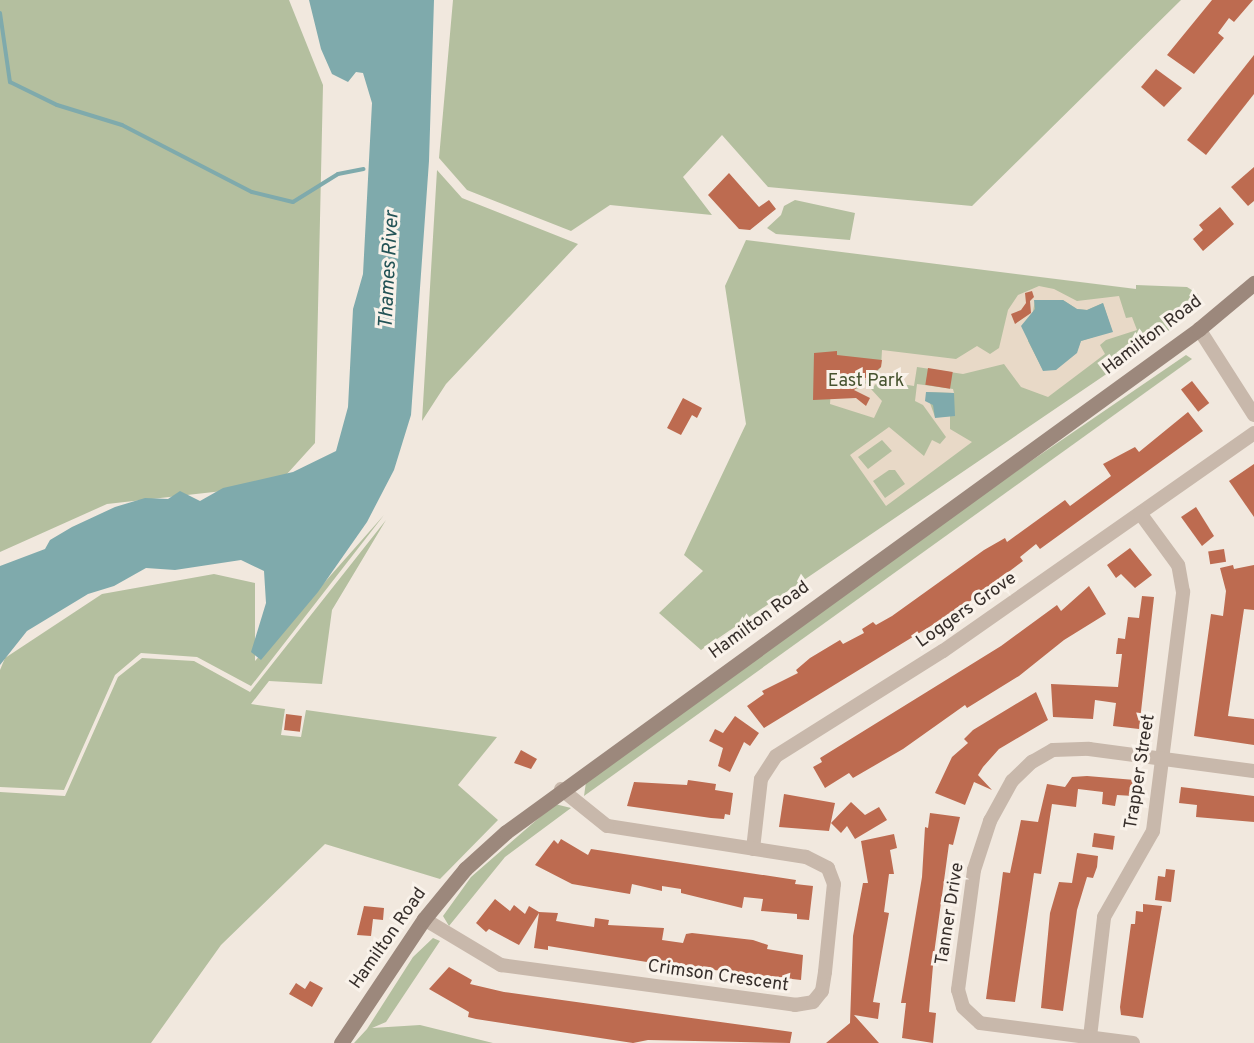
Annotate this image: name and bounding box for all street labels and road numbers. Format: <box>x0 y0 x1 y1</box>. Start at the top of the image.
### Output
street label: Hamilton Road <box>1099 292 1207 380</box>
street label: Loggers Grove <box>913 568 1021 654</box>
street label: Hamilton Road <box>706 577 814 665</box>
street label: Trapper Street <box>1121 713 1161 831</box>
street label: Tanner Drive <box>932 861 970 967</box>
street label: Hamilton Road <box>346 884 432 994</box>
street label: Crimson Crescent <box>646 956 790 998</box>

